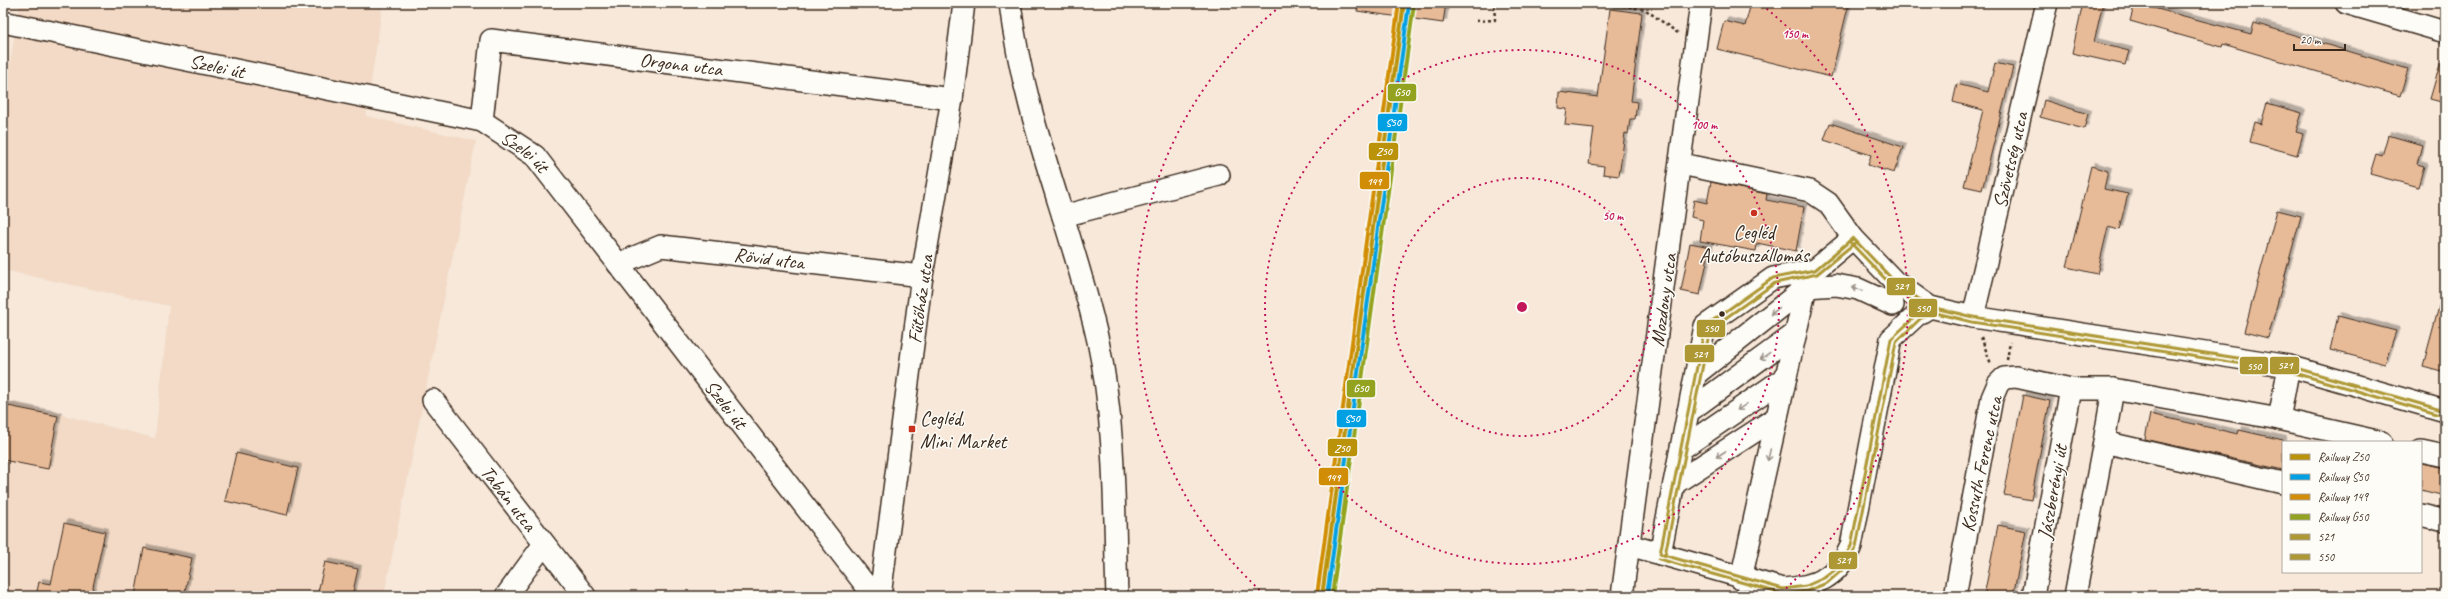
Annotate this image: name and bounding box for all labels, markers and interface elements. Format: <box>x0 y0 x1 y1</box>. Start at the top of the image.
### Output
text: 150 m <box>1782 26 1809 42</box>
scale bar <box>2294 26 2345 52</box>
text: 20 m <box>2300 32 2322 48</box>
street label: Orgona utca <box>638 47 725 82</box>
street label: Szelei út <box>187 49 249 85</box>
line badge: G50 <box>1387 83 1417 102</box>
text: G50 <box>1394 85 1411 99</box>
street label: Szövetség utca <box>1987 108 2034 211</box>
line badge: S50 <box>1377 113 1408 132</box>
text: S50 <box>1385 115 1402 129</box>
text: 100 m <box>1691 117 1718 133</box>
street label: Szelei út <box>496 125 556 179</box>
line badge: Z50 <box>1368 142 1399 161</box>
text: Z50 <box>1376 144 1393 158</box>
line badge: 149 <box>1359 171 1390 190</box>
text: 149 <box>1367 174 1383 188</box>
text: 50 m <box>1603 208 1624 224</box>
marker: Cegléd Autóbuszállomás <box>1749 208 1759 218</box>
place label: Cegléd Autóbuszállomás <box>1699 220 1811 268</box>
street label: Rövid utca <box>732 242 807 275</box>
street label: Fűtőház utca <box>902 251 939 345</box>
street label: Mozdony utca <box>1645 251 1683 348</box>
line badge: 521 <box>1886 277 1916 296</box>
text: 521 <box>1894 279 1909 293</box>
one-way arrow <box>1851 285 1864 292</box>
line badge: 550 <box>1908 298 1938 318</box>
centre of rings <box>1515 300 1529 314</box>
text: 550 <box>1916 301 1931 315</box>
one-way arrow <box>1770 307 1781 316</box>
unlabelled marker <box>1717 309 1727 319</box>
line badge: 550 <box>1696 319 1726 338</box>
text: 550 <box>1704 321 1719 335</box>
line badge: 521 <box>1684 344 1715 363</box>
text: 521 <box>1693 347 1708 361</box>
one-way arrow <box>1759 352 1770 360</box>
line badge: 550 <box>2239 356 2269 375</box>
line badge: 521 <box>2269 356 2300 375</box>
text: 521 <box>2278 358 2293 372</box>
text: 550 <box>2247 359 2262 373</box>
street label: Szelei út <box>699 375 754 436</box>
line badge: G50 <box>1346 379 1376 398</box>
text: G50 <box>1353 381 1370 395</box>
street label: Kossuth Ferenc utca <box>1955 392 2008 534</box>
one-way arrow <box>1737 403 1748 411</box>
place label: Cegléd, Mini Market <box>920 406 1009 454</box>
line badge: S50 <box>1336 409 1367 428</box>
text: S50 <box>1344 411 1361 425</box>
marker: Cegléd, Mini Market <box>907 424 917 434</box>
line badge: Z50 <box>1327 438 1358 457</box>
text: Z50 <box>1334 441 1351 455</box>
street label: Jászberényi út <box>2032 441 2073 542</box>
legend <box>2282 441 2422 573</box>
one-way arrow <box>1764 449 1772 462</box>
text: Railway Z50 <box>2318 449 2371 465</box>
one-way arrow <box>1715 450 1727 458</box>
street label: Tabán utca <box>475 460 543 538</box>
line badge: 149 <box>1318 467 1349 486</box>
text: Railway S50 <box>2318 469 2370 485</box>
text: 149 <box>1326 470 1342 484</box>
text: Railway 149 <box>2318 489 2370 505</box>
text: Railway G50 <box>2318 509 2370 525</box>
text: 521 <box>2318 529 2335 545</box>
text: 550 <box>2318 549 2336 565</box>
line badge: 521 <box>1828 551 1858 570</box>
text: 521 <box>1836 553 1851 567</box>

